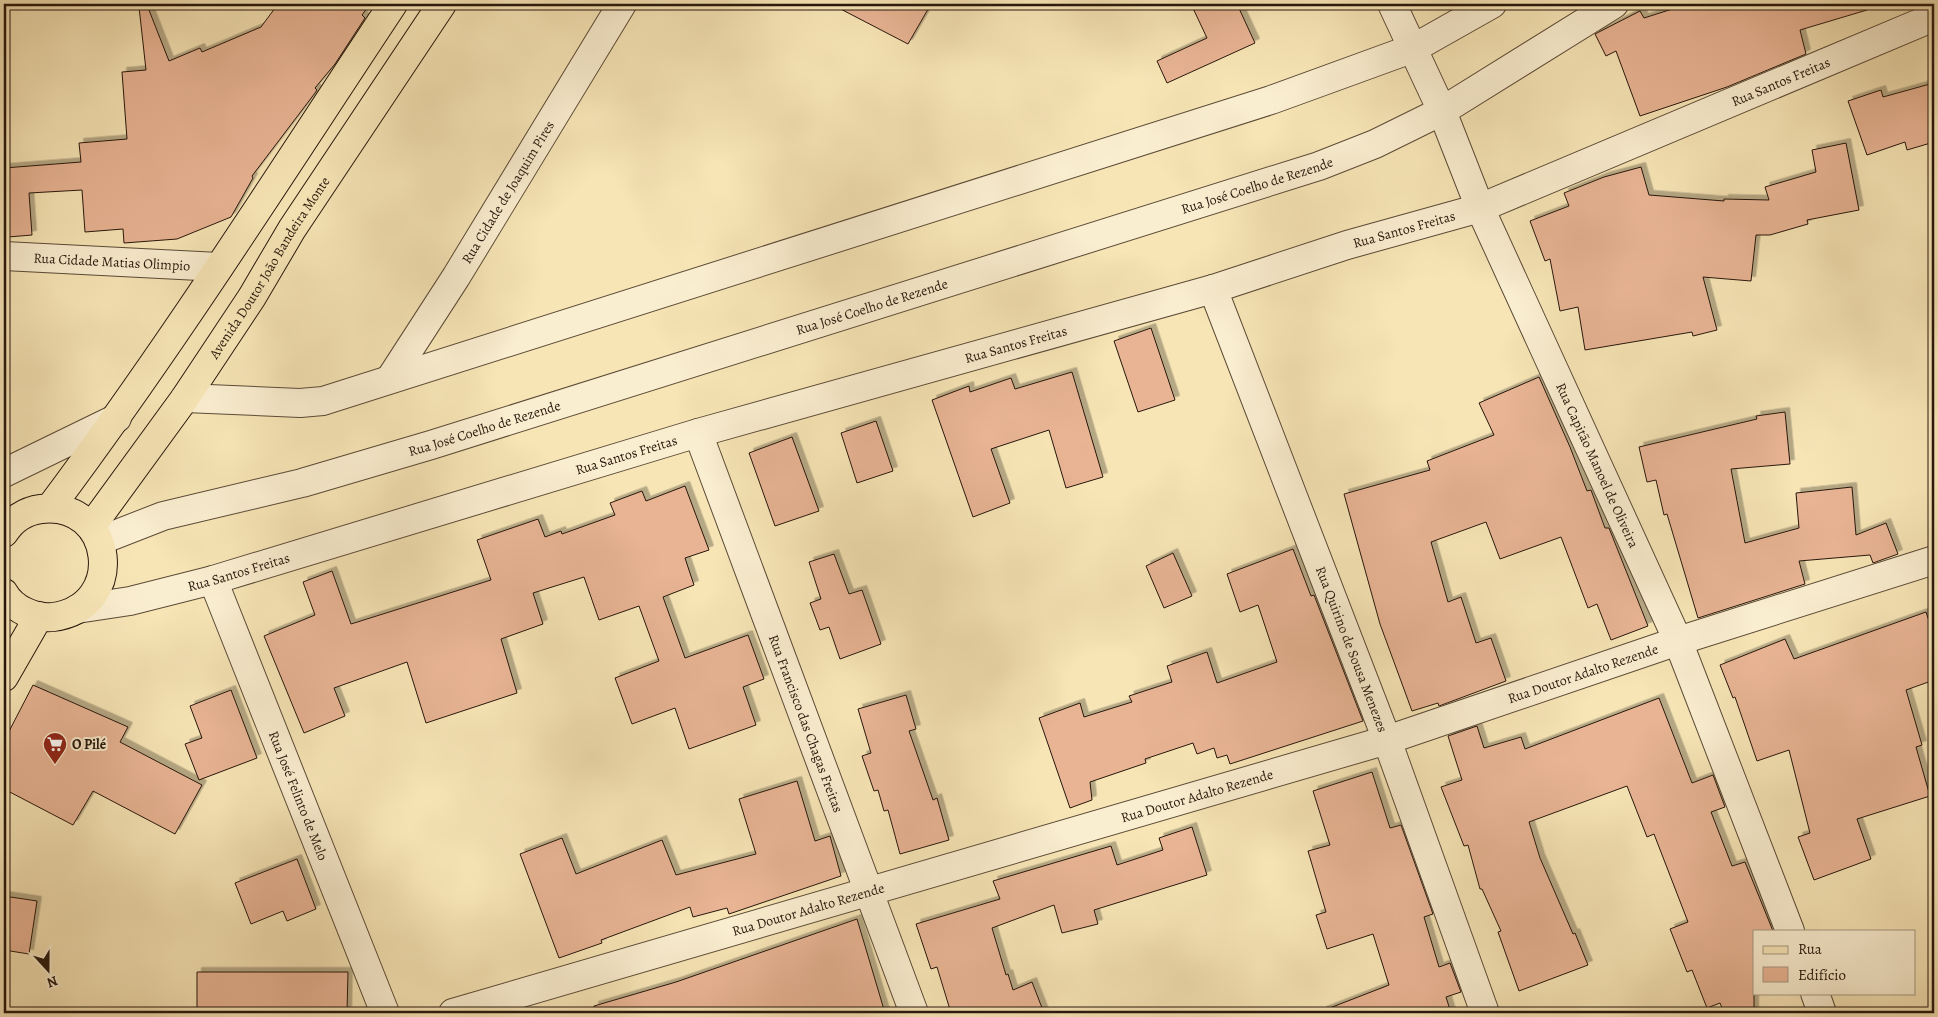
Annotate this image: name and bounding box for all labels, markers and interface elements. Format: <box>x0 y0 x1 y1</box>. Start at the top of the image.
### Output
street label: Rua Santos Freitas <box>1728 52 1833 111</box>
street label: Rua Cidade de Joaquim Pires <box>457 117 558 267</box>
street label: Rua José Coelho de Rezende <box>1179 152 1336 218</box>
street label: Avenida Doutor João Bandeira Monte <box>204 173 334 363</box>
street label: Rua Santos Freitas <box>1351 206 1457 252</box>
street label: Rua Cidade Matias Olimpio <box>33 248 191 275</box>
street label: Rua José Coelho de Rezende <box>793 274 950 339</box>
street label: Rua Santos Freitas <box>962 321 1069 368</box>
street label: Rua Capitão Manoel de Oliveira <box>1552 379 1644 551</box>
street label: Rua José Coelho de Rezende <box>406 395 563 461</box>
street label: Rua Santos Freitas <box>573 430 679 479</box>
street label: Rua Santos Freitas <box>185 548 292 596</box>
street label: Rua Quirino de Sousa Menezes <box>1311 563 1393 735</box>
street label: Rua Francisco das Chagas Freitas <box>764 632 848 815</box>
street label: Rua Doutor Adalto Rezende <box>1505 639 1661 708</box>
street label: Rua José Felinto de Melo <box>264 728 333 863</box>
supermarket icon: O Pilé <box>42 731 68 765</box>
place label: O Pilé <box>72 735 107 754</box>
street label: Rua Doutor Adalto Rezende <box>1119 764 1275 827</box>
street label: Rua Doutor Adalto Rezende <box>730 878 886 940</box>
legend <box>1753 930 1916 994</box>
text: Rua <box>1798 939 1822 959</box>
north arrow <box>22 944 72 994</box>
text: Edifício <box>1798 965 1846 985</box>
text: N <box>44 971 61 992</box>

